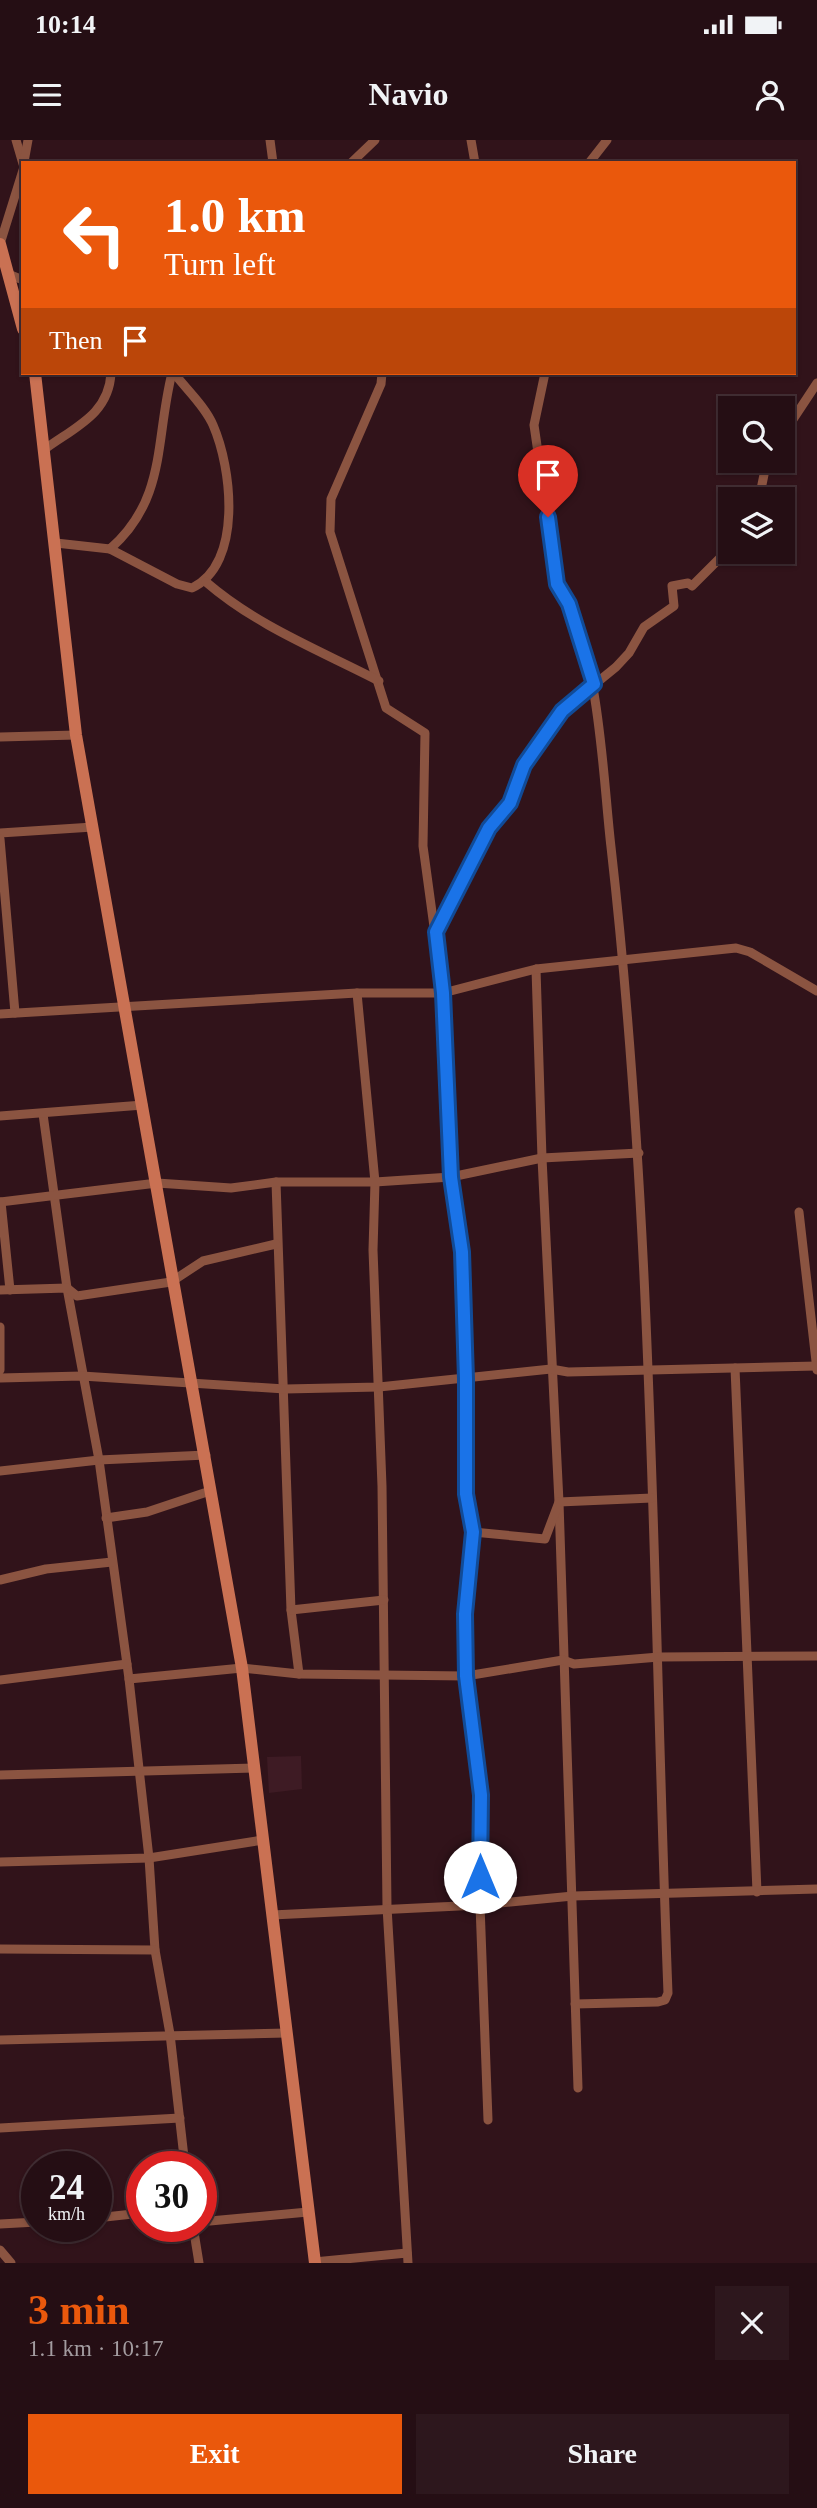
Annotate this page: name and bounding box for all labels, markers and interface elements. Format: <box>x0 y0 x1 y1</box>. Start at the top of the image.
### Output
text: 10:14 <box>35 10 96 39</box>
icon: menu <box>28 76 66 114</box>
text: Navio <box>369 76 449 112</box>
icon: person <box>751 76 789 114</box>
text: 1.0 km <box>164 188 306 243</box>
icon: left <box>49 189 140 280</box>
text: Turn left <box>164 246 276 282</box>
icon: arrive <box>116 322 154 360</box>
text: Then <box>49 326 102 355</box>
map controls <box>718 396 795 564</box>
button: search <box>718 396 795 473</box>
pin <box>518 445 578 517</box>
icon: arrive <box>529 456 567 494</box>
button: layers <box>718 487 795 564</box>
position arrow <box>443 1840 517 1914</box>
speed limit sign: 30 <box>126 2151 217 2242</box>
text: 24 <box>49 2168 84 2207</box>
text: km/h <box>48 2204 85 2224</box>
button: close <box>715 2286 789 2360</box>
text: 3 min <box>28 2287 130 2333</box>
text: 1.1 km · 10:17 <box>28 2336 163 2361</box>
button: Exit <box>28 2414 402 2494</box>
button: Share <box>416 2414 789 2494</box>

